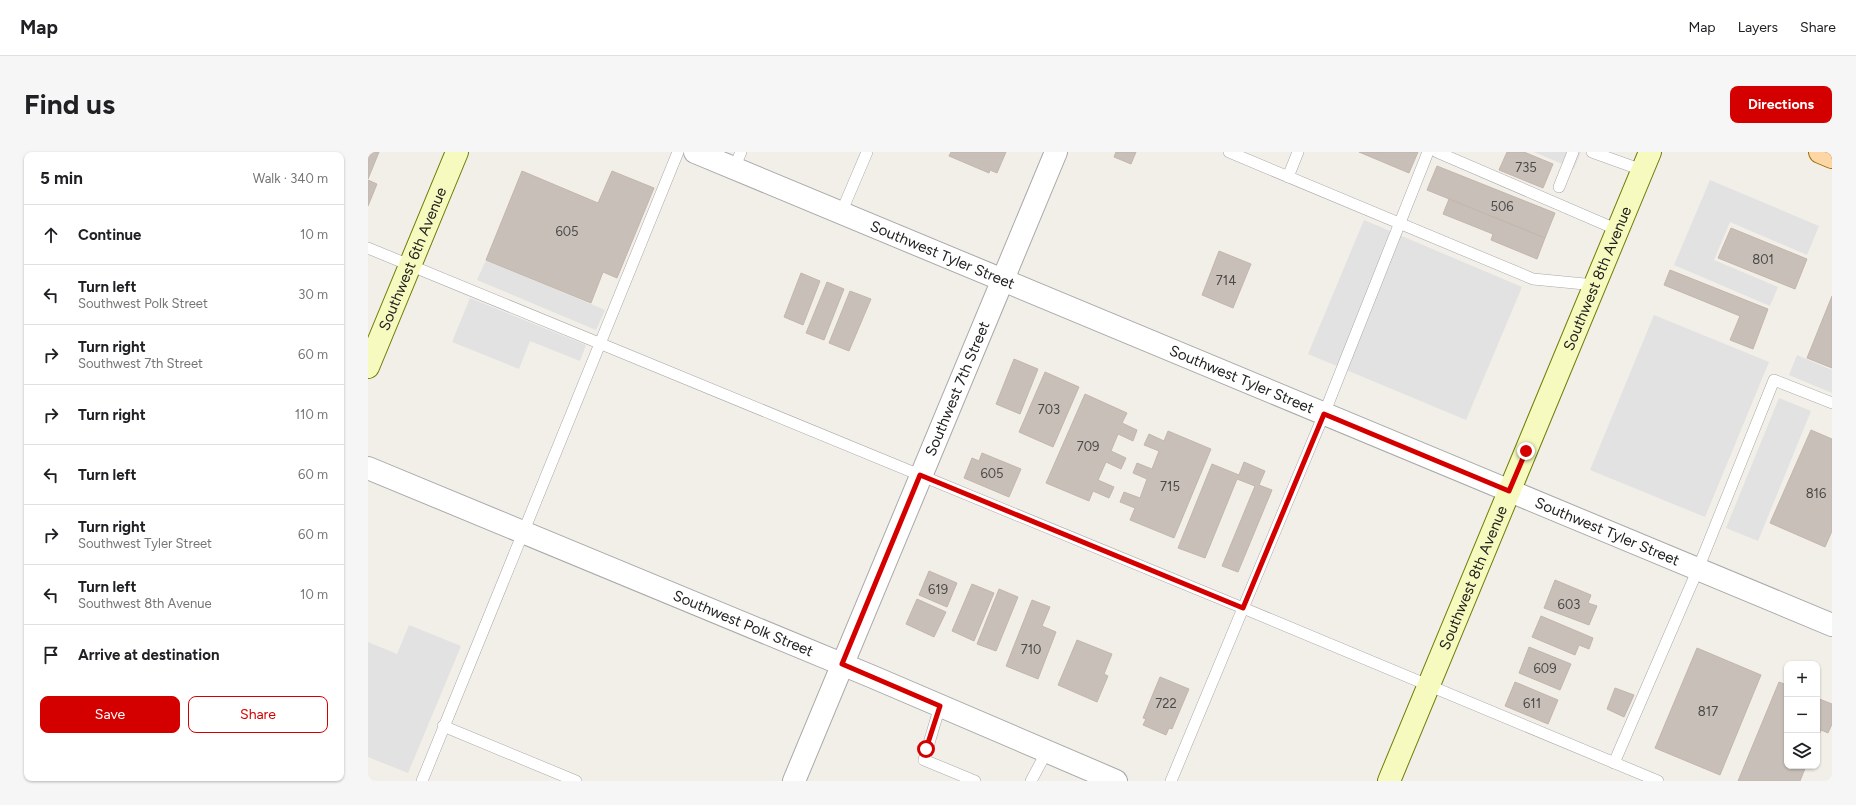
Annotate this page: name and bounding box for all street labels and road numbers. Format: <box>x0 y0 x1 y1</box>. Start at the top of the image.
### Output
street label: Southwest 6th Avenue <box>375 185 450 333</box>
street label: Southwest 8th Avenue <box>1560 204 1635 353</box>
street label: Southwest Tyler Street <box>868 217 1018 293</box>
street label: Southwest 7th Street <box>921 318 994 459</box>
street label: Southwest Tyler Street <box>1167 341 1317 418</box>
street label: Southwest Tyler Street <box>1532 493 1682 570</box>
street label: Southwest 8th Avenue <box>1435 503 1511 652</box>
street label: Southwest Polk Street <box>670 586 816 660</box>

